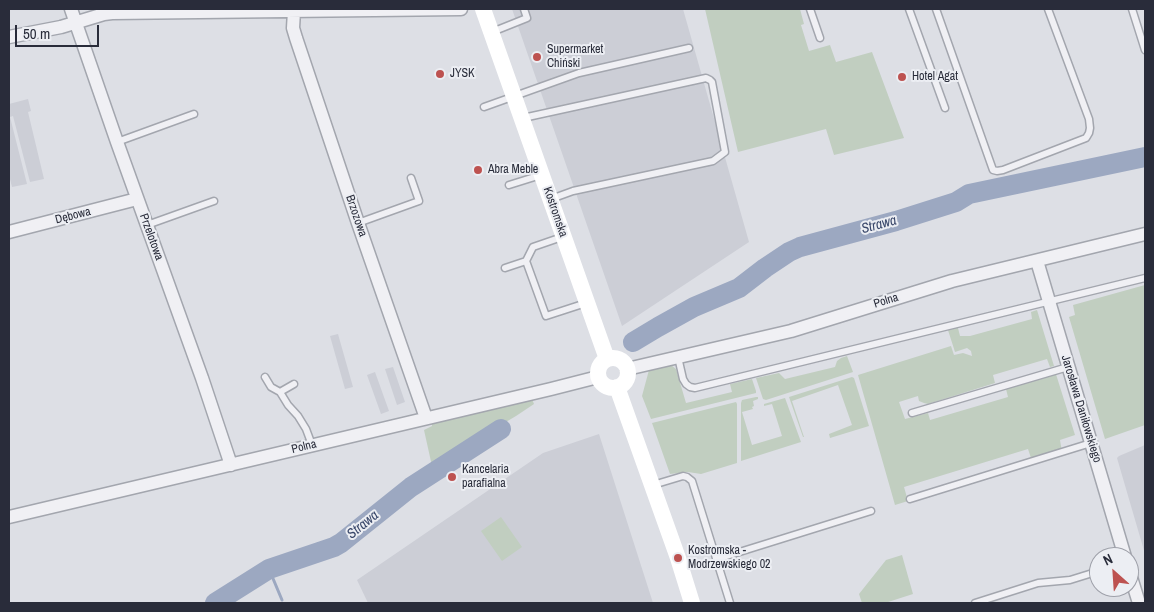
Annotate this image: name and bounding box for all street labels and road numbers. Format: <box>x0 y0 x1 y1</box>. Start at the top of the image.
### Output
street label: Kostromska <box>540 185 570 239</box>
street label: Brzozowa <box>342 193 370 239</box>
street label: Dębowa <box>54 205 92 227</box>
street label: Przelotowa <box>136 212 166 262</box>
street label: Polna <box>872 290 900 312</box>
street label: Jarosława Daniłowskiego <box>1058 354 1104 464</box>
street label: Polna <box>290 437 318 457</box>

